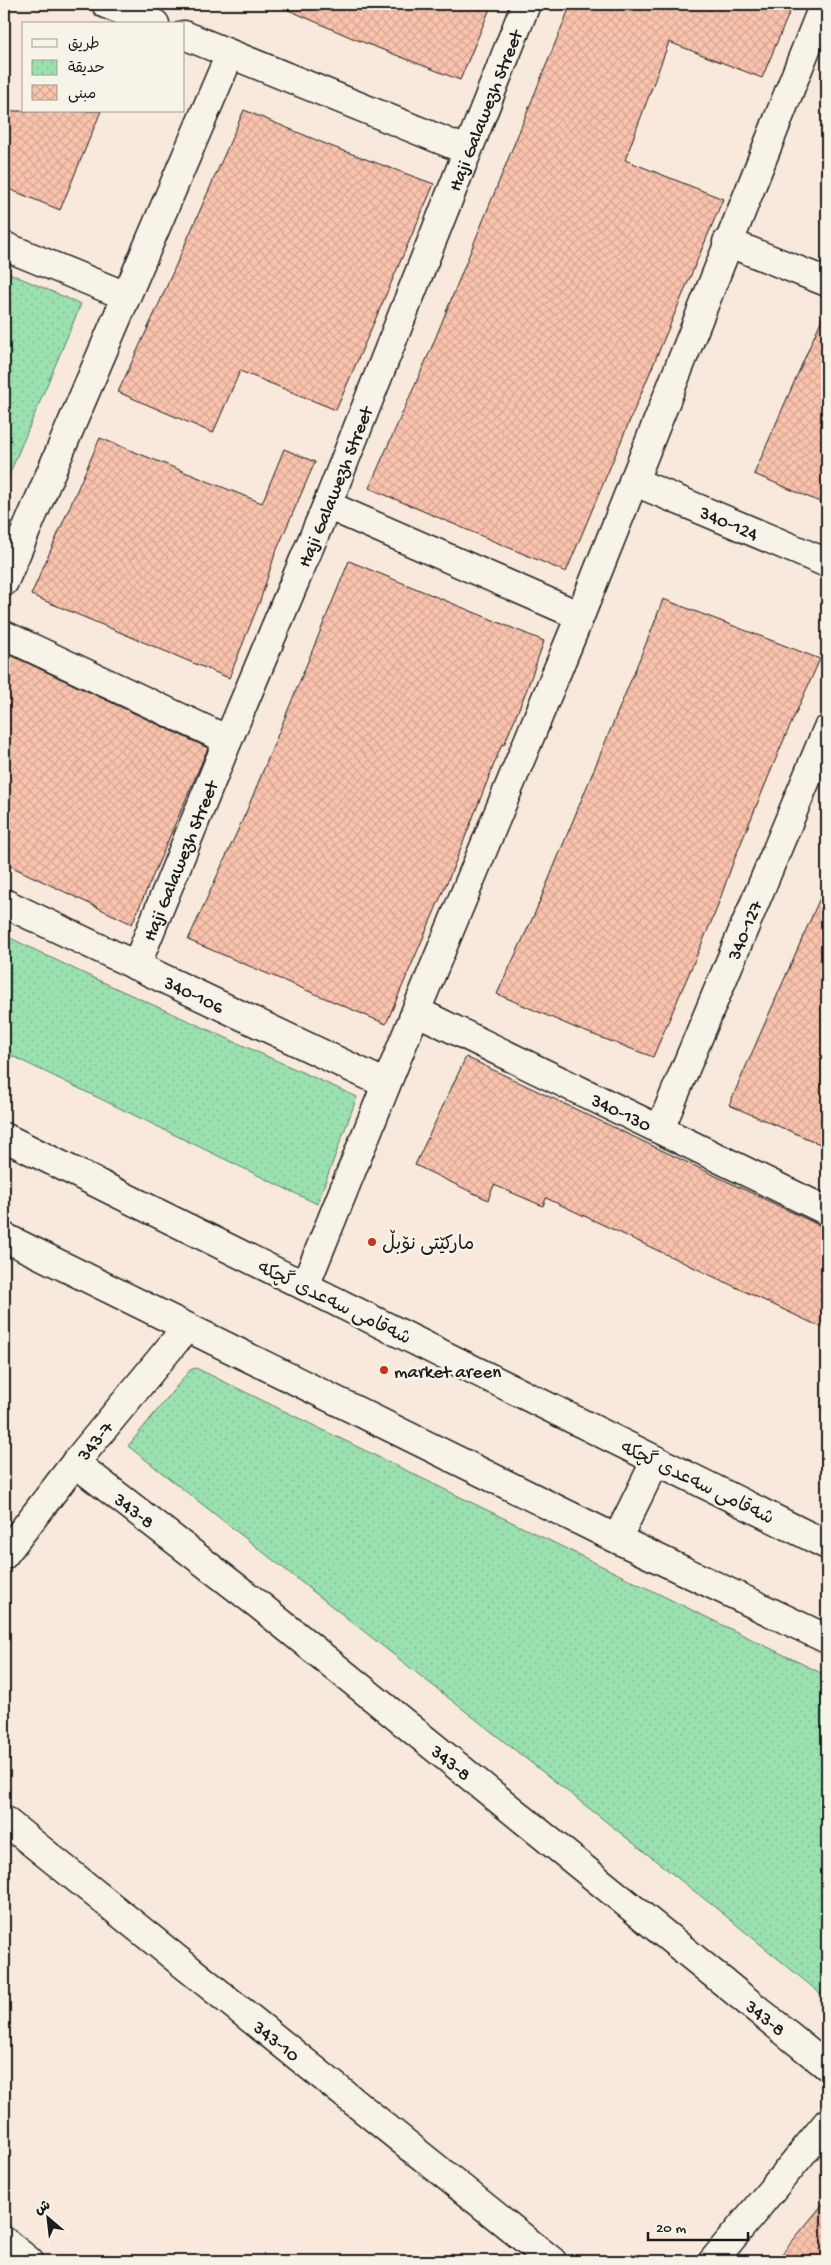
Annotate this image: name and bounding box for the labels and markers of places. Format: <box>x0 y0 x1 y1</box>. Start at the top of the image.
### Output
place label: مارکێتی نۆبڵ <box>382 1229 474 1257</box>
marker: مارکێتی نۆبڵ <box>366 1236 378 1248</box>
place label: market areen <box>394 1362 501 1385</box>
marker: market areen <box>378 1364 390 1376</box>

